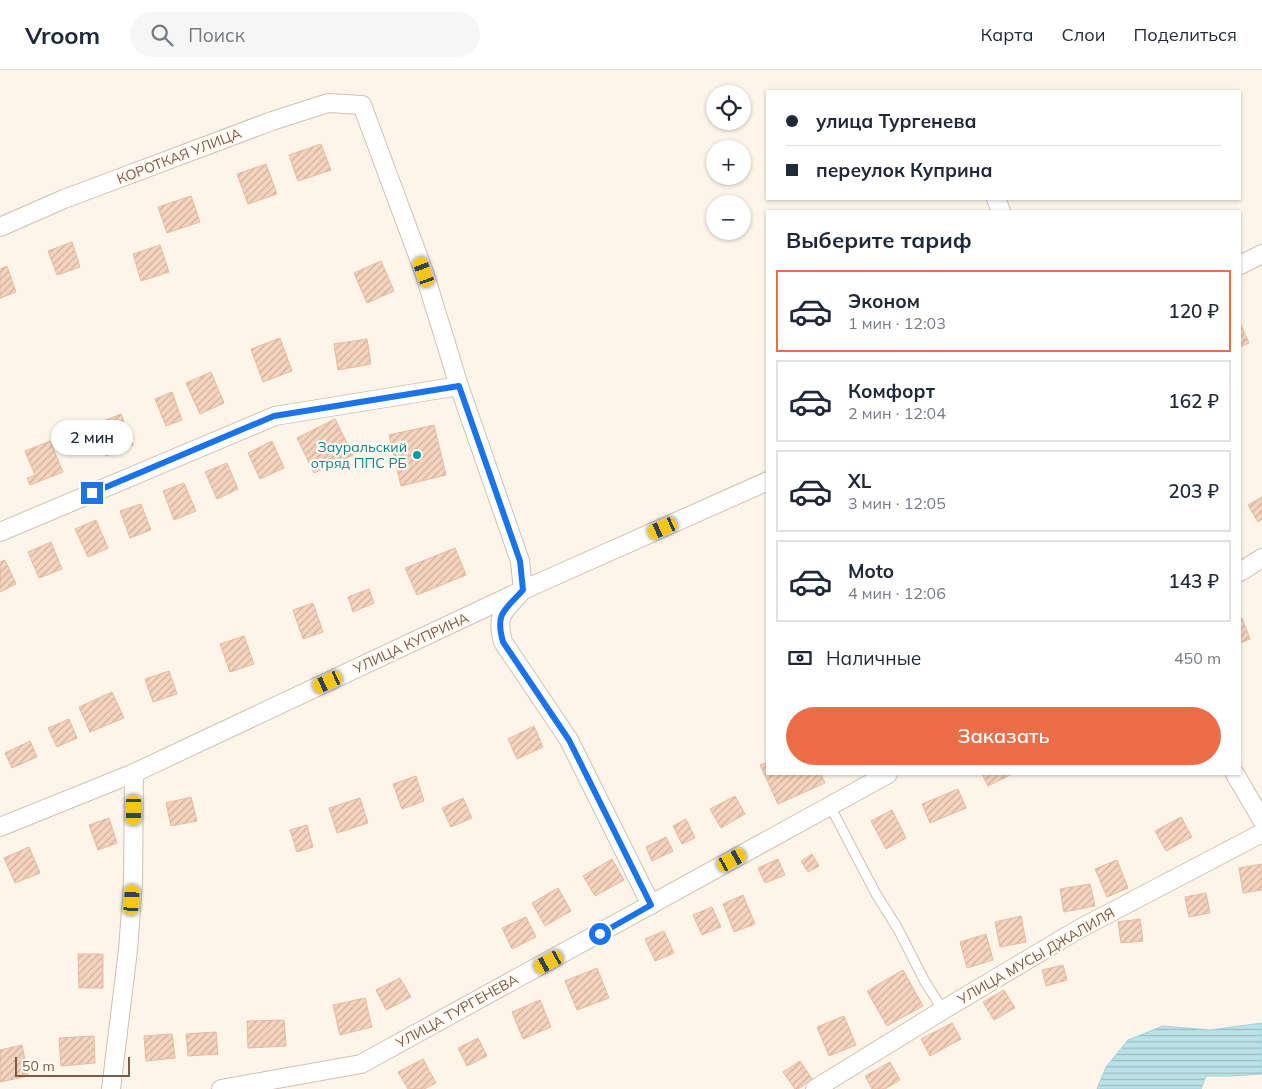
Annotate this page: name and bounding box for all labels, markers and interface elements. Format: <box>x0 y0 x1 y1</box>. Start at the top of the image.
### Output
search box <box>130 12 480 57</box>
text: Vroom <box>25 20 100 50</box>
icon: search <box>148 21 176 49</box>
text: Поиск <box>188 23 245 47</box>
text: Карта <box>981 23 1033 46</box>
text: Слои <box>1061 23 1106 46</box>
text: Поделиться <box>1134 23 1237 46</box>
map controls <box>706 85 751 240</box>
button: locate <box>706 85 751 130</box>
text: улица Тургенева <box>816 109 977 133</box>
street label: КОРОТКАЯ УЛИЦА <box>114 124 245 188</box>
button: + <box>706 140 751 185</box>
text: переулок Куприна <box>816 158 992 182</box>
button: − <box>706 195 751 240</box>
text: Выберите тариф <box>786 226 972 254</box>
car <box>411 255 436 289</box>
icon: car <box>788 289 833 334</box>
text: Эконом <box>848 289 920 313</box>
text: 120 ₽ <box>1168 299 1219 323</box>
text: 1 мин · 12:03 <box>848 313 946 333</box>
icon: car <box>788 379 833 424</box>
text: Комфорт <box>848 379 935 403</box>
text: 162 ₽ <box>1168 389 1219 413</box>
text: 2 мин · 12:04 <box>848 403 946 423</box>
callout: 2 мин <box>51 420 133 456</box>
text: 2 мин <box>70 427 114 447</box>
place label: Зауральский отряд ППС РБ <box>311 438 407 472</box>
marker: Зауральский отряд ППС РБ <box>411 449 423 461</box>
icon: car <box>788 469 833 514</box>
text: XL <box>848 469 871 493</box>
text: 203 ₽ <box>1168 479 1219 503</box>
route end <box>81 482 103 504</box>
text: 3 мин · 12:05 <box>848 493 946 513</box>
car <box>646 515 679 541</box>
icon: car <box>788 559 833 604</box>
text: Moto <box>848 559 894 583</box>
text: 143 ₽ <box>1168 569 1219 593</box>
text: 4 мин · 12:06 <box>848 583 946 603</box>
street label: УЛИЦА КУПРИНА <box>349 608 472 678</box>
icon: cash <box>786 644 814 672</box>
text: Наличные <box>826 646 921 670</box>
text: 450 m <box>1174 648 1221 668</box>
car <box>311 669 344 695</box>
button: Заказать <box>786 707 1221 765</box>
car <box>126 795 141 825</box>
car <box>715 846 748 874</box>
car <box>123 885 140 915</box>
street label: УЛИЦА МУСЫ ДЖАЛИЛЯ <box>953 904 1118 1009</box>
route start <box>589 923 611 945</box>
car <box>532 948 565 976</box>
street label: УЛИЦА ТУРГЕНЕВА <box>392 970 522 1053</box>
scale bar <box>15 1054 130 1077</box>
text: 50 m <box>22 1057 55 1075</box>

